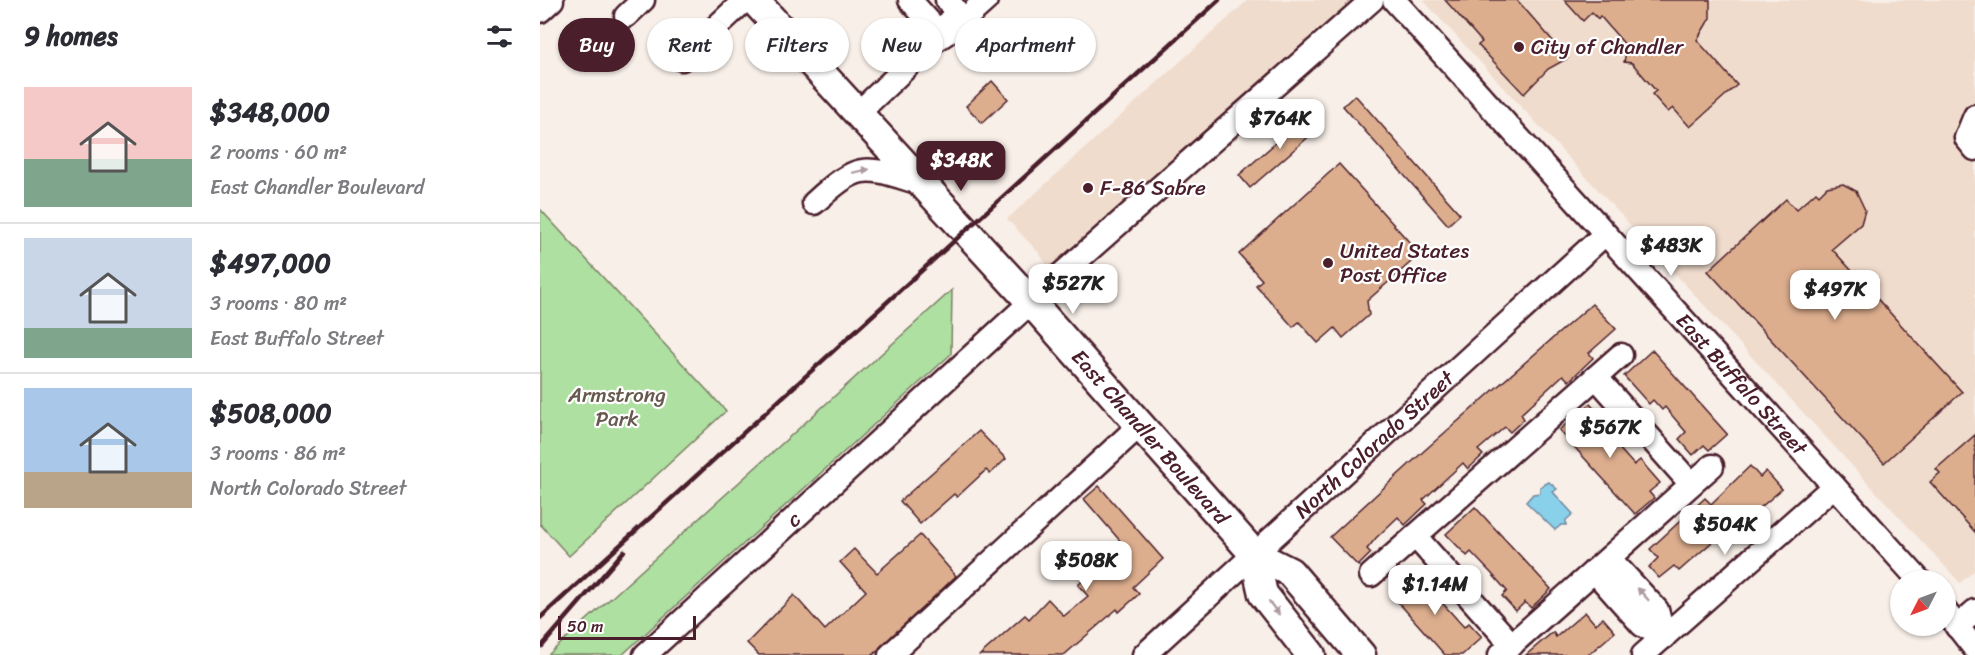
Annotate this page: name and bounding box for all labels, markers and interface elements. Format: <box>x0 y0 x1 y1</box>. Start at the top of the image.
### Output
text: 9 homes <box>24 13 118 59</box>
chip: Buy <box>558 18 635 72</box>
chip: Rent <box>647 18 733 72</box>
chip: Filters <box>745 18 849 72</box>
chip: New <box>861 18 943 72</box>
chip: Apartment <box>955 18 1096 72</box>
icon: filters <box>483 20 516 53</box>
place label: City of Chandler <box>1531 28 1684 66</box>
marker: City of Chandler <box>1512 40 1526 54</box>
text: $348,000 <box>210 89 330 135</box>
pin: $764K <box>1238 99 1322 150</box>
text: $764K <box>1250 101 1310 136</box>
icon: home <box>72 111 144 183</box>
text: 2 rooms · 60 m² <box>210 135 347 170</box>
pin: $348K <box>919 141 1003 192</box>
text: $348K <box>930 143 992 178</box>
one-way arrow <box>852 166 870 176</box>
place label: F-86 Sabre <box>1100 169 1206 207</box>
text: East Chandler Boulevard <box>210 170 424 205</box>
marker: F-86 Sabre <box>1081 181 1095 195</box>
pin: $483K <box>1629 226 1713 277</box>
text: $483K <box>1640 228 1702 263</box>
place label: United States Post Office <box>1340 232 1469 294</box>
text: $497,000 <box>210 240 331 286</box>
marker: United States Post Office <box>1321 256 1335 270</box>
icon: home <box>72 262 144 334</box>
pin: $527K <box>1031 264 1115 315</box>
text: $527K <box>1043 266 1103 301</box>
pin: $497K <box>1793 270 1877 321</box>
text: $497K <box>1804 272 1866 307</box>
text: 3 rooms · 80 m² <box>210 286 347 321</box>
street label: East Buffalo Street <box>1666 304 1818 466</box>
text: East Buffalo Street <box>210 321 384 356</box>
street label: East Chandler Boulevard <box>1062 340 1241 535</box>
street label: North Colorado Street <box>1285 360 1465 528</box>
park label: Armstrong Park <box>567 376 666 438</box>
text: $508,000 <box>210 390 332 436</box>
pin: $567K <box>1568 408 1652 459</box>
text: $567K <box>1580 410 1640 445</box>
icon: home <box>72 412 144 484</box>
text: 3 rooms · 86 m² <box>210 436 346 471</box>
text: North Colorado Street <box>210 471 407 506</box>
street label: c <box>777 501 810 537</box>
pin: $504K <box>1683 505 1767 556</box>
text: $504K <box>1694 507 1756 542</box>
pin: $508K <box>1044 541 1128 592</box>
text: $508K <box>1055 543 1117 578</box>
pin: $1.14M <box>1386 565 1484 616</box>
text: $1.14M <box>1402 567 1468 602</box>
north arrow <box>1890 570 1956 636</box>
map controls <box>1890 570 1956 636</box>
one-way arrow <box>1637 587 1650 602</box>
one-way arrow <box>1268 599 1280 615</box>
text: 50 m <box>567 612 603 641</box>
scale bar <box>558 613 696 640</box>

